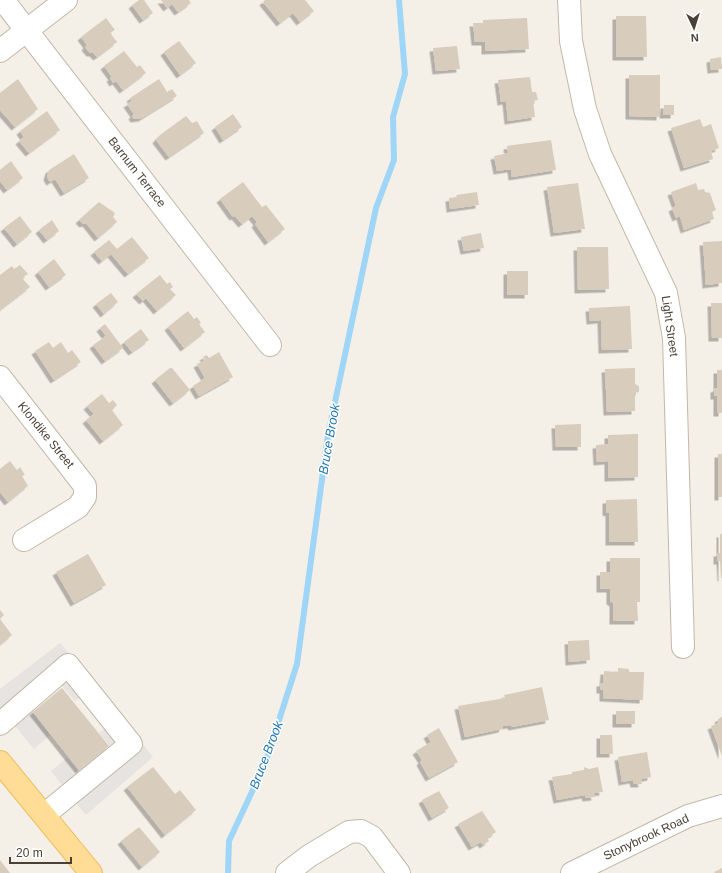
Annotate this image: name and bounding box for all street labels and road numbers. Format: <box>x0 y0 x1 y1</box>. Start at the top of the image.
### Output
street label: Barnum Terrace <box>105 134 169 210</box>
street label: Light Street <box>659 295 681 358</box>
street label: Klondike Street <box>15 399 77 472</box>
street label: Stonybrook Road <box>601 811 691 863</box>

